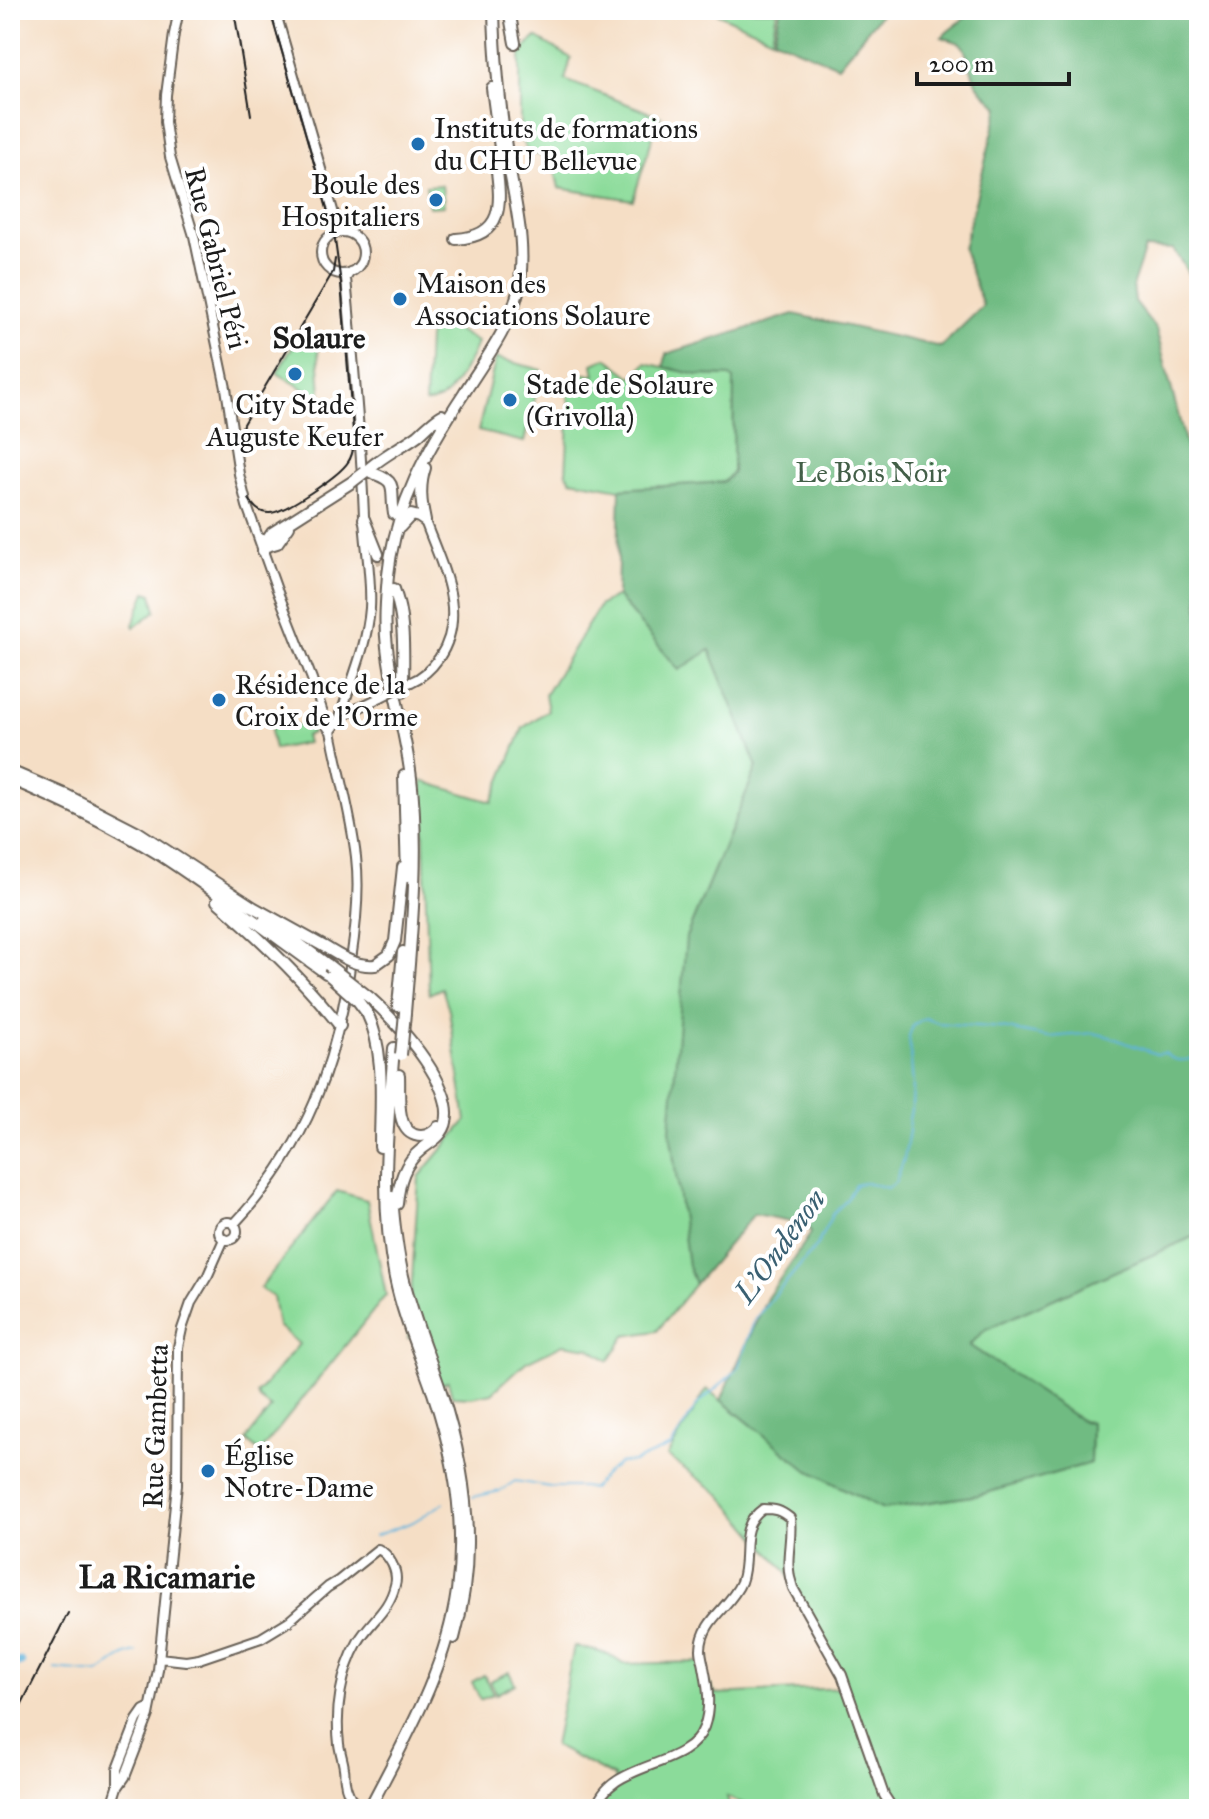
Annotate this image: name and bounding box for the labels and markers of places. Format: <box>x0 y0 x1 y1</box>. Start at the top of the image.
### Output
place label: Instituts de formations du CHU Bellevue <box>434 111 698 178</box>
marker: Instituts de formations du CHU Bellevue <box>409 135 427 153</box>
place label: Boule des Hospitaliers <box>281 167 420 234</box>
marker: Boule des Hospitaliers <box>427 191 445 209</box>
place label: Maison des Associations Solaure <box>415 266 651 333</box>
marker: Maison des Associations Solaure <box>391 290 409 308</box>
marker: City Stade Auguste Keufer <box>286 365 304 383</box>
place label: Stade de Solaure (Grivolla) <box>526 367 714 434</box>
place label: City Stade Auguste Keufer <box>205 387 384 454</box>
marker: Stade de Solaure (Grivolla) <box>501 391 519 409</box>
place label: Résidence de la Croix de l'Orme <box>235 667 418 734</box>
marker: Résidence de la Croix de l'Orme <box>210 691 228 709</box>
place label: Église Notre-Dame <box>224 1438 374 1505</box>
marker: Église Notre-Dame <box>199 1462 217 1480</box>

